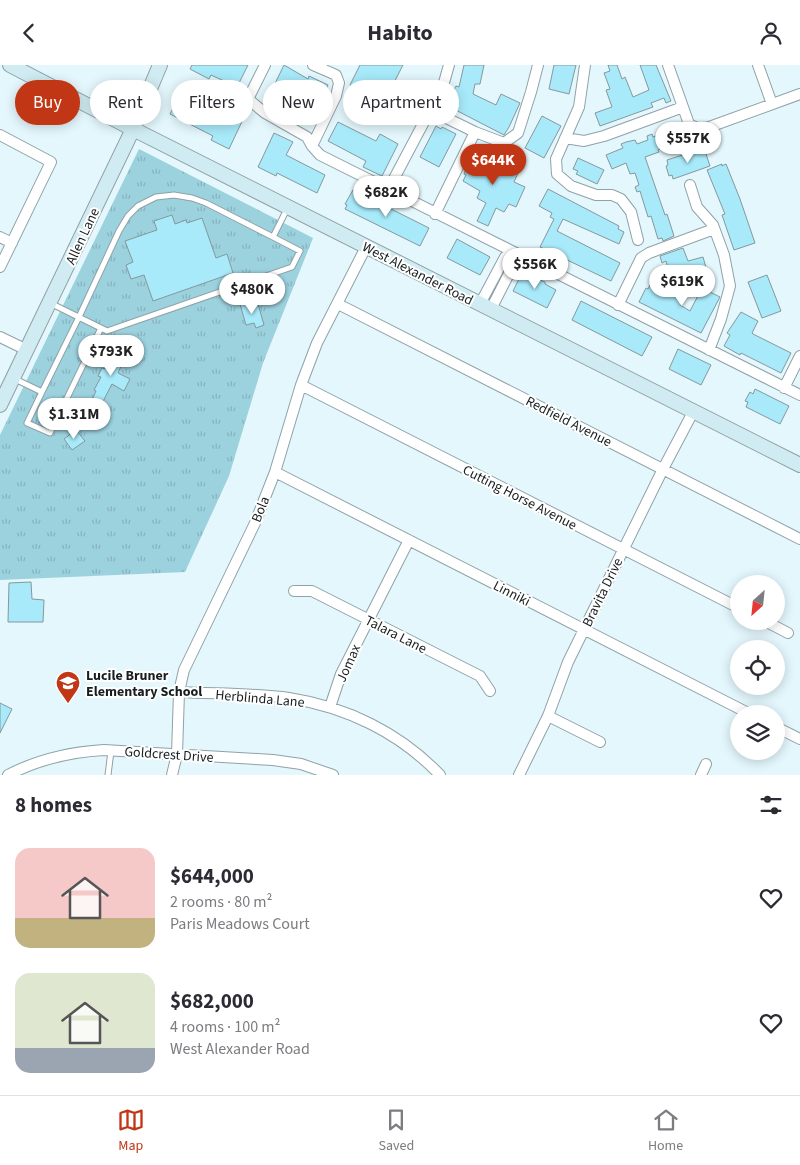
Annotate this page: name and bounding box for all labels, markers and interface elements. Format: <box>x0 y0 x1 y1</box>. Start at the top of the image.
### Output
text: Habito <box>367 17 433 49</box>
icon: back <box>15 19 43 47</box>
icon: person <box>757 19 785 47</box>
chip: Buy <box>15 80 80 125</box>
chip: Rent <box>90 80 161 125</box>
chip: Filters <box>171 80 253 125</box>
chip: New <box>263 80 333 125</box>
chip: Apartment <box>343 80 459 125</box>
pin: $557K <box>653 121 723 164</box>
text: $557K <box>666 127 710 149</box>
pin: $644K <box>458 143 528 186</box>
text: $644K <box>471 149 515 171</box>
pin: $682K <box>351 175 421 218</box>
text: $682K <box>364 181 408 203</box>
street label: Allen Lane <box>61 205 105 268</box>
street label: West Alexander Road <box>359 237 477 311</box>
pin: $556K <box>500 247 570 290</box>
text: $556K <box>513 253 557 275</box>
pin: $619K <box>647 265 717 307</box>
text: $619K <box>660 270 704 292</box>
pin: $480K <box>217 273 287 315</box>
text: $480K <box>230 278 274 300</box>
pin: $793K <box>76 335 146 377</box>
text: $793K <box>89 340 133 362</box>
street label: Redfield Avenue <box>522 392 615 452</box>
pin: $1.31M <box>33 397 115 440</box>
text: $1.31M <box>49 403 99 425</box>
street label: Cutting Horse Avenue <box>459 460 580 535</box>
street label: Bola <box>247 493 275 525</box>
street label: Bravita Drive <box>578 555 628 630</box>
north arrow <box>730 575 785 630</box>
map controls <box>730 575 785 760</box>
street label: Linniki <box>489 576 534 612</box>
street label: Talara Lane <box>361 611 430 659</box>
button: locate <box>730 640 785 695</box>
street label: Jomax <box>332 641 366 685</box>
place label: Lucile Bruner Elementary School <box>86 666 202 702</box>
school or university icon: Lucile Bruner Elementary School <box>55 670 81 704</box>
street label: Herblinda Lane <box>214 685 305 713</box>
button: layers <box>730 705 785 760</box>
street label: Goldcrest Drive <box>124 742 214 768</box>
text: 8 homes <box>15 790 92 820</box>
icon: filters <box>757 791 785 819</box>
text: $644,000 <box>170 861 254 891</box>
icon: home <box>55 868 115 928</box>
icon: heart <box>757 884 785 912</box>
text: 2 rooms · 80 m² <box>170 891 272 913</box>
text: Paris Meadows Court <box>170 913 310 935</box>
text: $682,000 <box>170 986 254 1016</box>
icon: home <box>55 993 115 1053</box>
icon: heart <box>757 1009 785 1037</box>
text: 4 rooms · 100 m² <box>170 1016 280 1038</box>
text: West Alexander Road <box>170 1038 310 1060</box>
tab: Map <box>117 1106 145 1156</box>
tab: Saved <box>378 1106 414 1156</box>
tab: Home <box>648 1106 683 1156</box>

